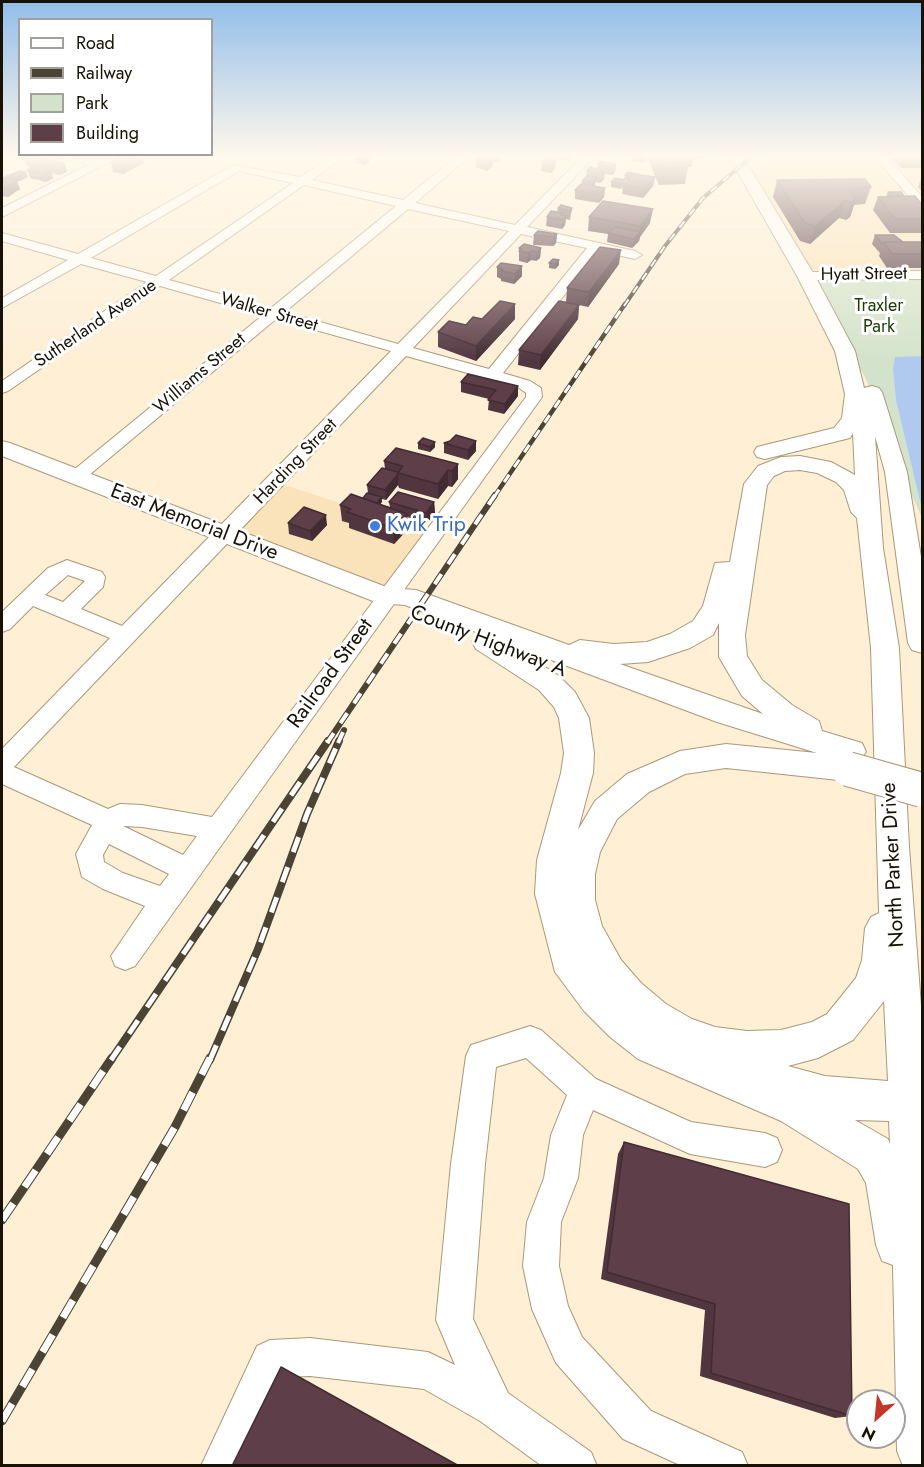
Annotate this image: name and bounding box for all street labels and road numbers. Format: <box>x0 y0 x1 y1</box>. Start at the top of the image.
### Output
street label: Hyatt Street <box>821 263 907 287</box>
street label: Sutherland Avenue <box>31 275 161 373</box>
street label: Walker Street <box>218 289 320 337</box>
street label: Williams Street <box>149 329 251 419</box>
street label: Harding Street <box>250 415 342 509</box>
street label: East Memorial Drive <box>107 479 281 567</box>
street label: County Highway A <box>406 601 570 683</box>
street label: Railroad Street <box>283 614 379 734</box>
street label: North Parker Drive <box>877 782 911 948</box>

